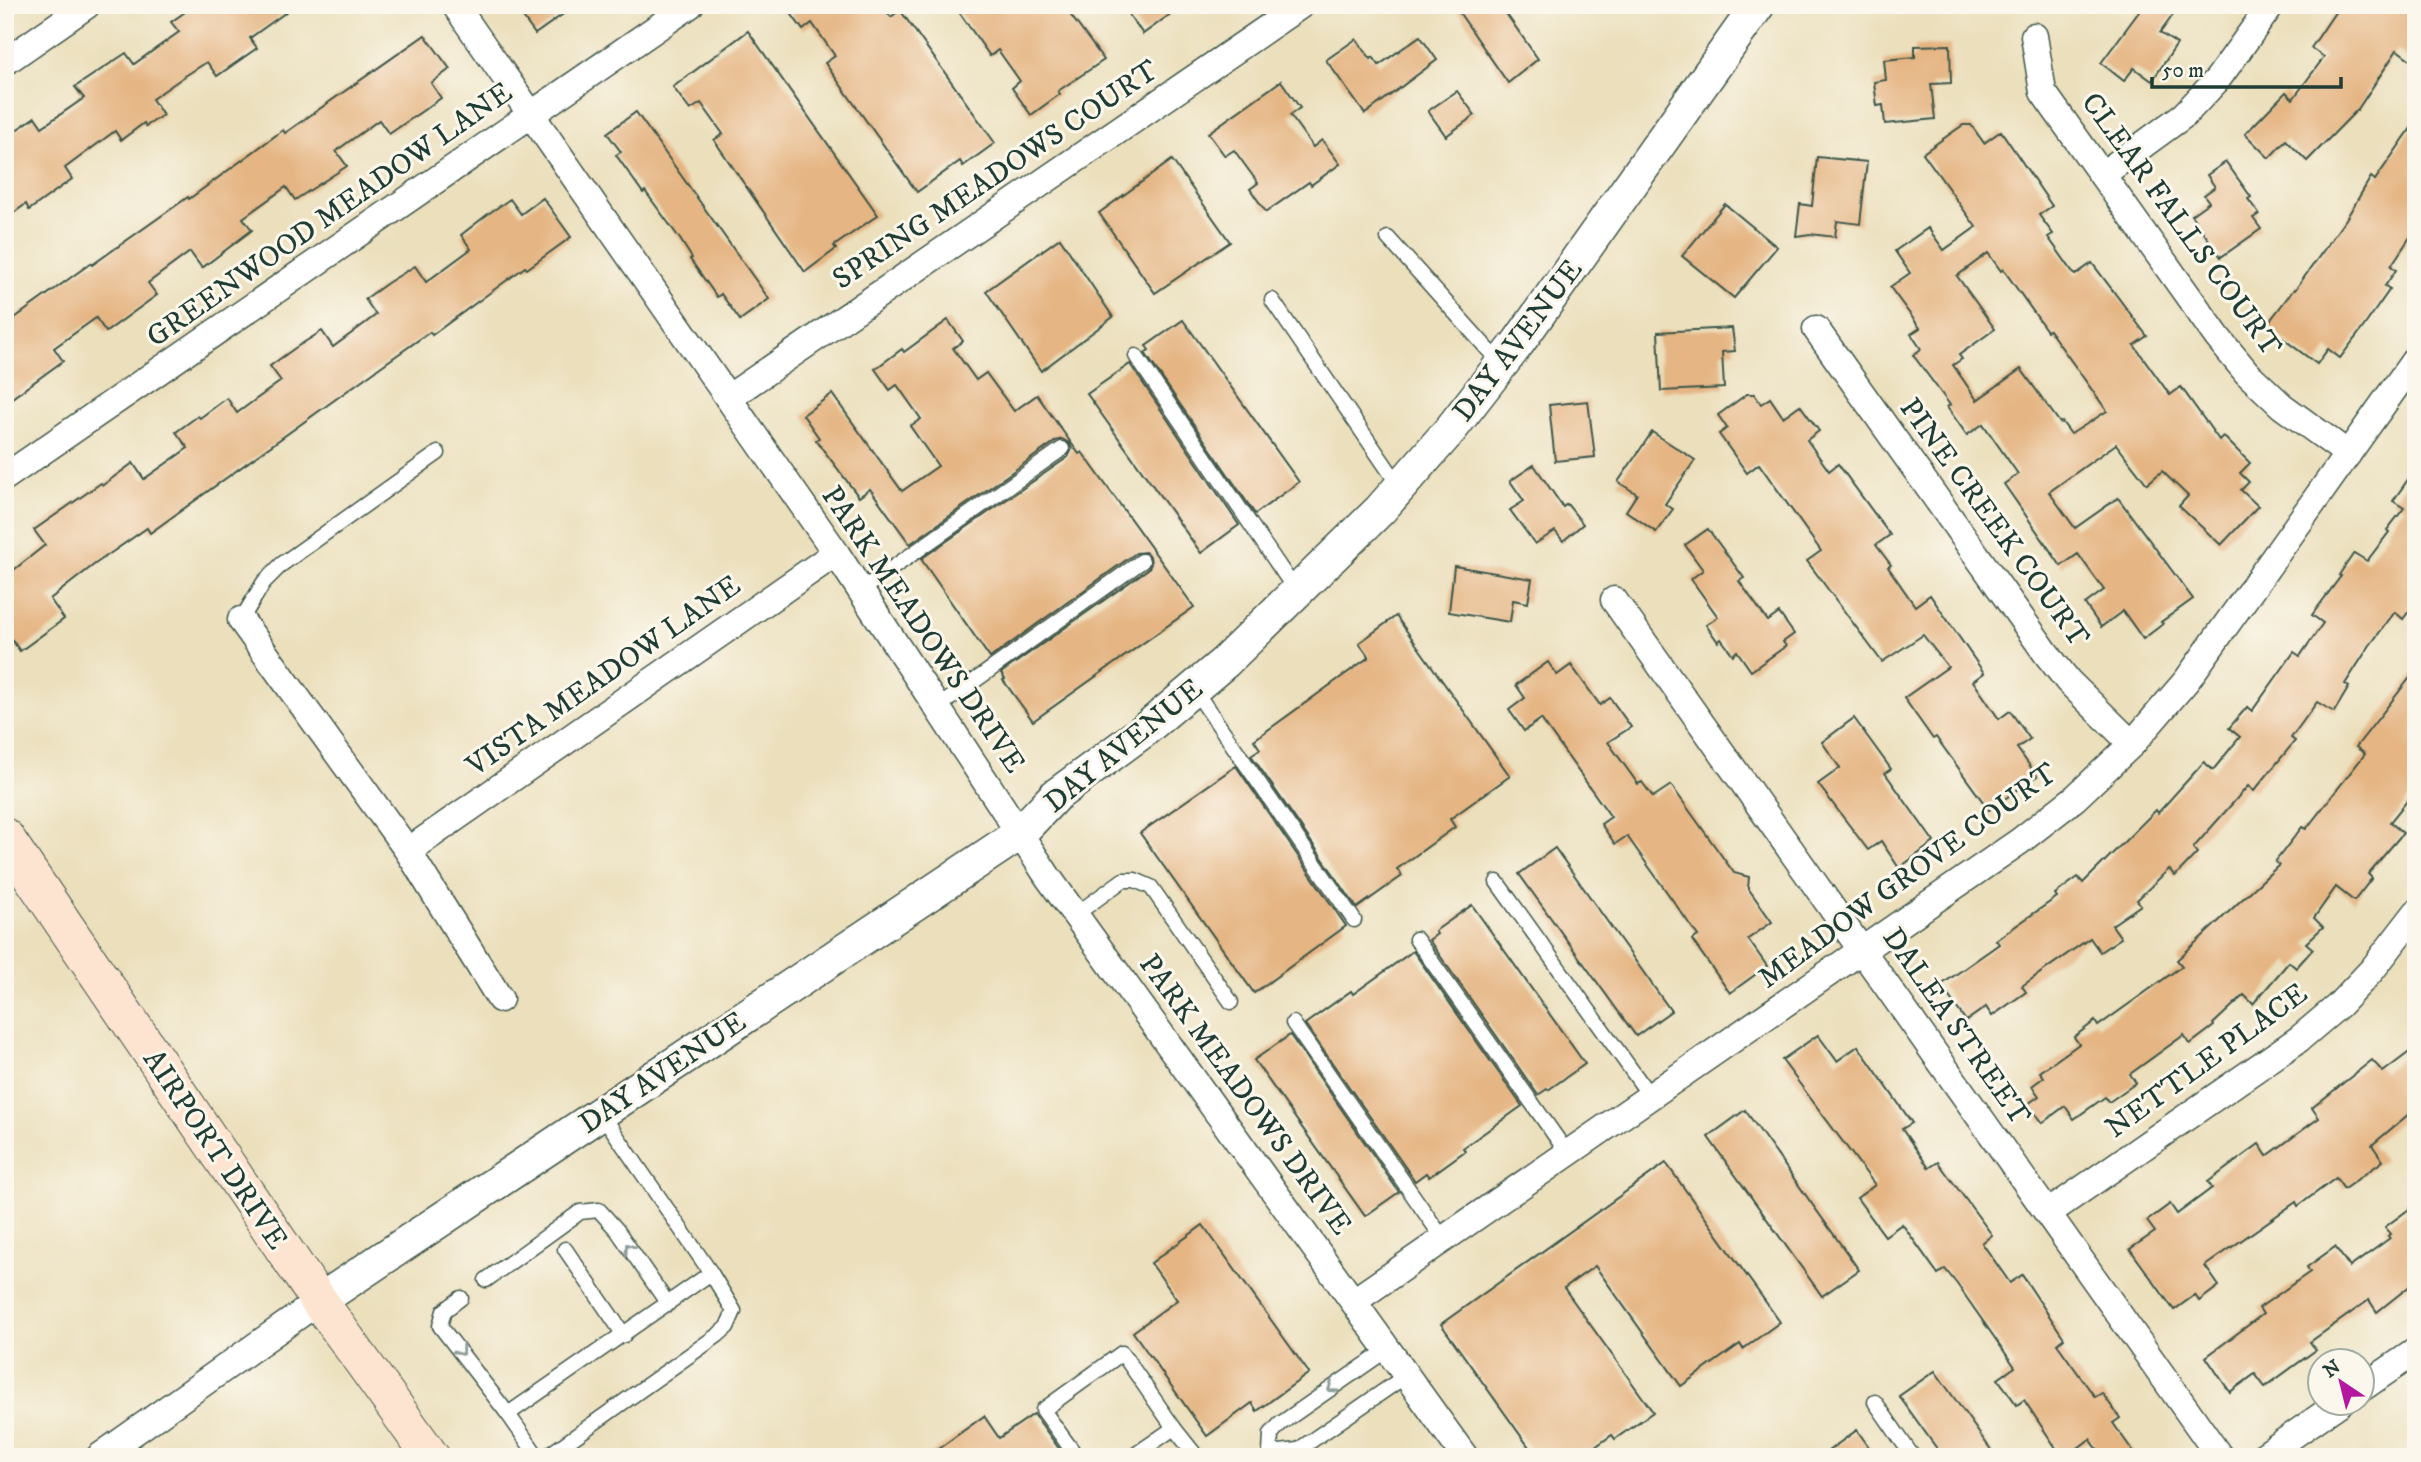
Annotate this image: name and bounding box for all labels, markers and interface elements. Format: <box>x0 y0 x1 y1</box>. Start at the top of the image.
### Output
scale bar <box>2152 46 2340 90</box>
street label: SPRING MEADOWS COURT <box>826 52 1166 298</box>
text: 50 m <box>2162 58 2204 84</box>
street label: GREENWOOD MEADOW LANE <box>140 74 520 356</box>
street label: CLEAR FALLS COURT <box>2073 86 2289 364</box>
street label: DAY AVENUE <box>1445 253 1591 429</box>
street label: PINE CREEK COURT <box>1891 391 2097 655</box>
street label: PARK MEADOWS DRIVE <box>813 479 1033 780</box>
street label: VISTA MEADOW LANE <box>459 567 748 786</box>
street label: DAY AVENUE <box>1037 671 1211 821</box>
street label: MEADOW GROVE COURT <box>1751 755 2065 997</box>
street label: DALEA STREET <box>1874 921 2038 1133</box>
street label: PARK MEADOWS DRIVE <box>1130 947 1359 1243</box>
street label: NETTLE PLACE <box>2099 976 2315 1147</box>
street label: DAY AVENUE <box>572 1004 753 1143</box>
street label: AIRPORT DRIVE <box>134 1043 295 1257</box>
one-way arrow <box>625 1243 637 1256</box>
one-way arrow <box>451 1343 464 1356</box>
north arrow <box>2306 1346 2376 1416</box>
text: N <box>2319 1355 2345 1383</box>
one-way arrow <box>1327 1380 1340 1392</box>

